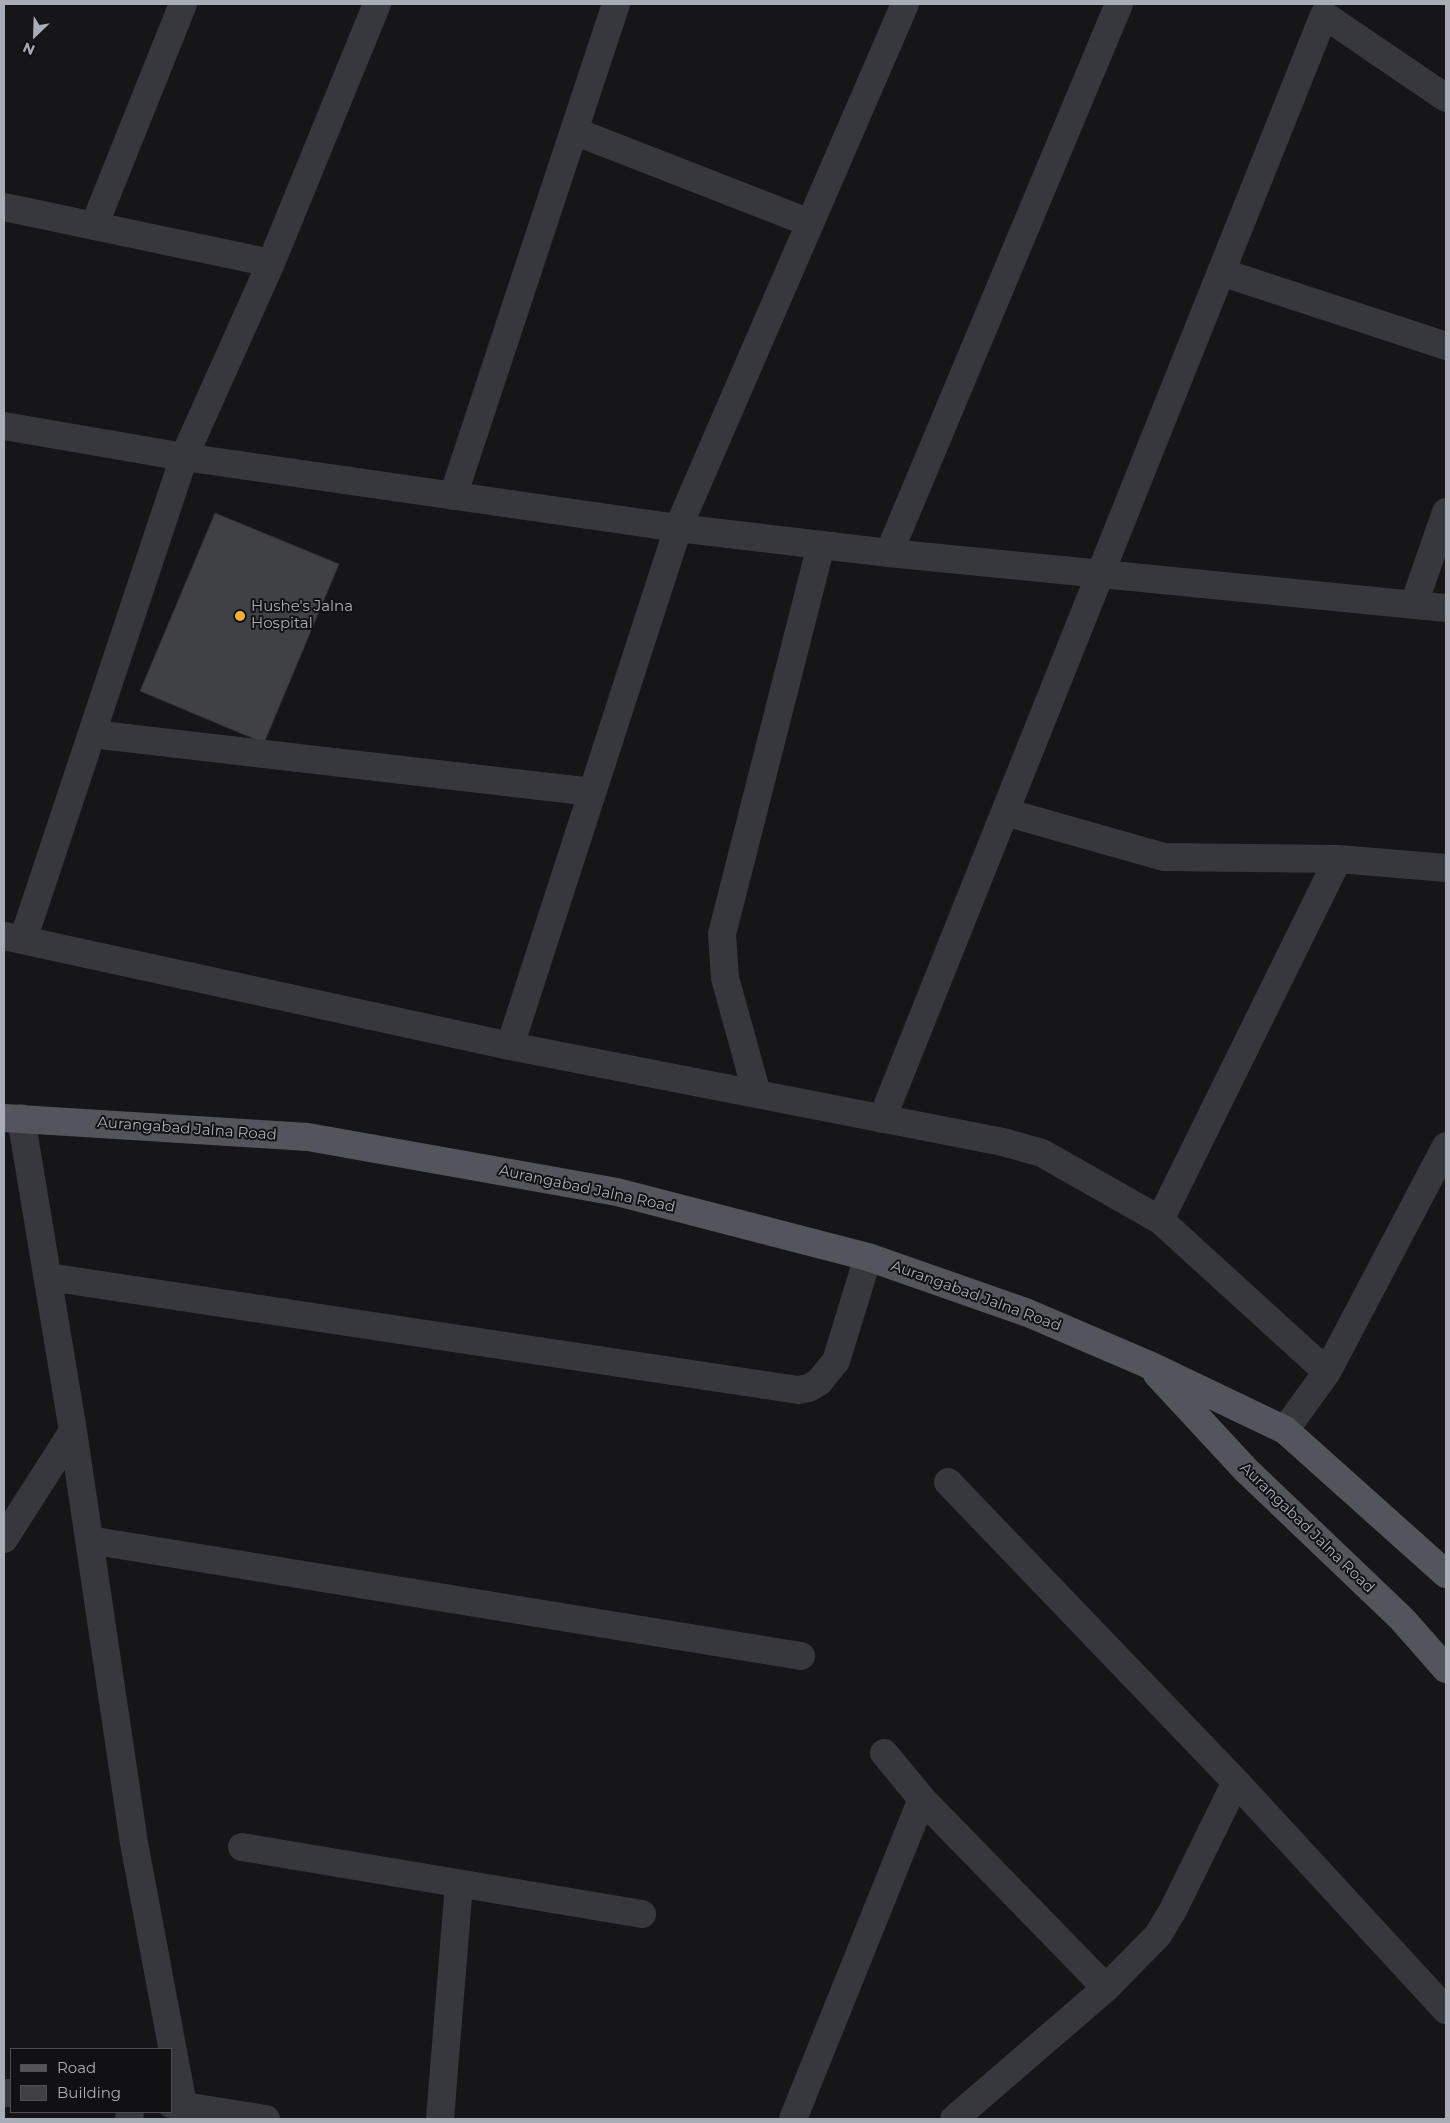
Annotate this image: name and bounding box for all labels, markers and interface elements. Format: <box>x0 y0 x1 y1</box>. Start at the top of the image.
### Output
north arrow <box>10 10 60 60</box>
text: N <box>20 38 38 59</box>
place label: Hushe's Jalna Hospital <box>251 598 353 633</box>
marker: Hushe's Jalna Hospital <box>233 609 247 623</box>
street label: Aurangabad Jalna Road <box>97 1114 277 1144</box>
street label: Aurangabad Jalna Road <box>497 1162 677 1216</box>
street label: Aurangabad Jalna Road <box>888 1257 1064 1335</box>
street label: Aurangabad Jalna Road <box>1236 1459 1378 1597</box>
legend <box>10 2048 172 2113</box>
text: Road <box>57 2058 96 2077</box>
text: Building <box>57 2083 121 2102</box>

